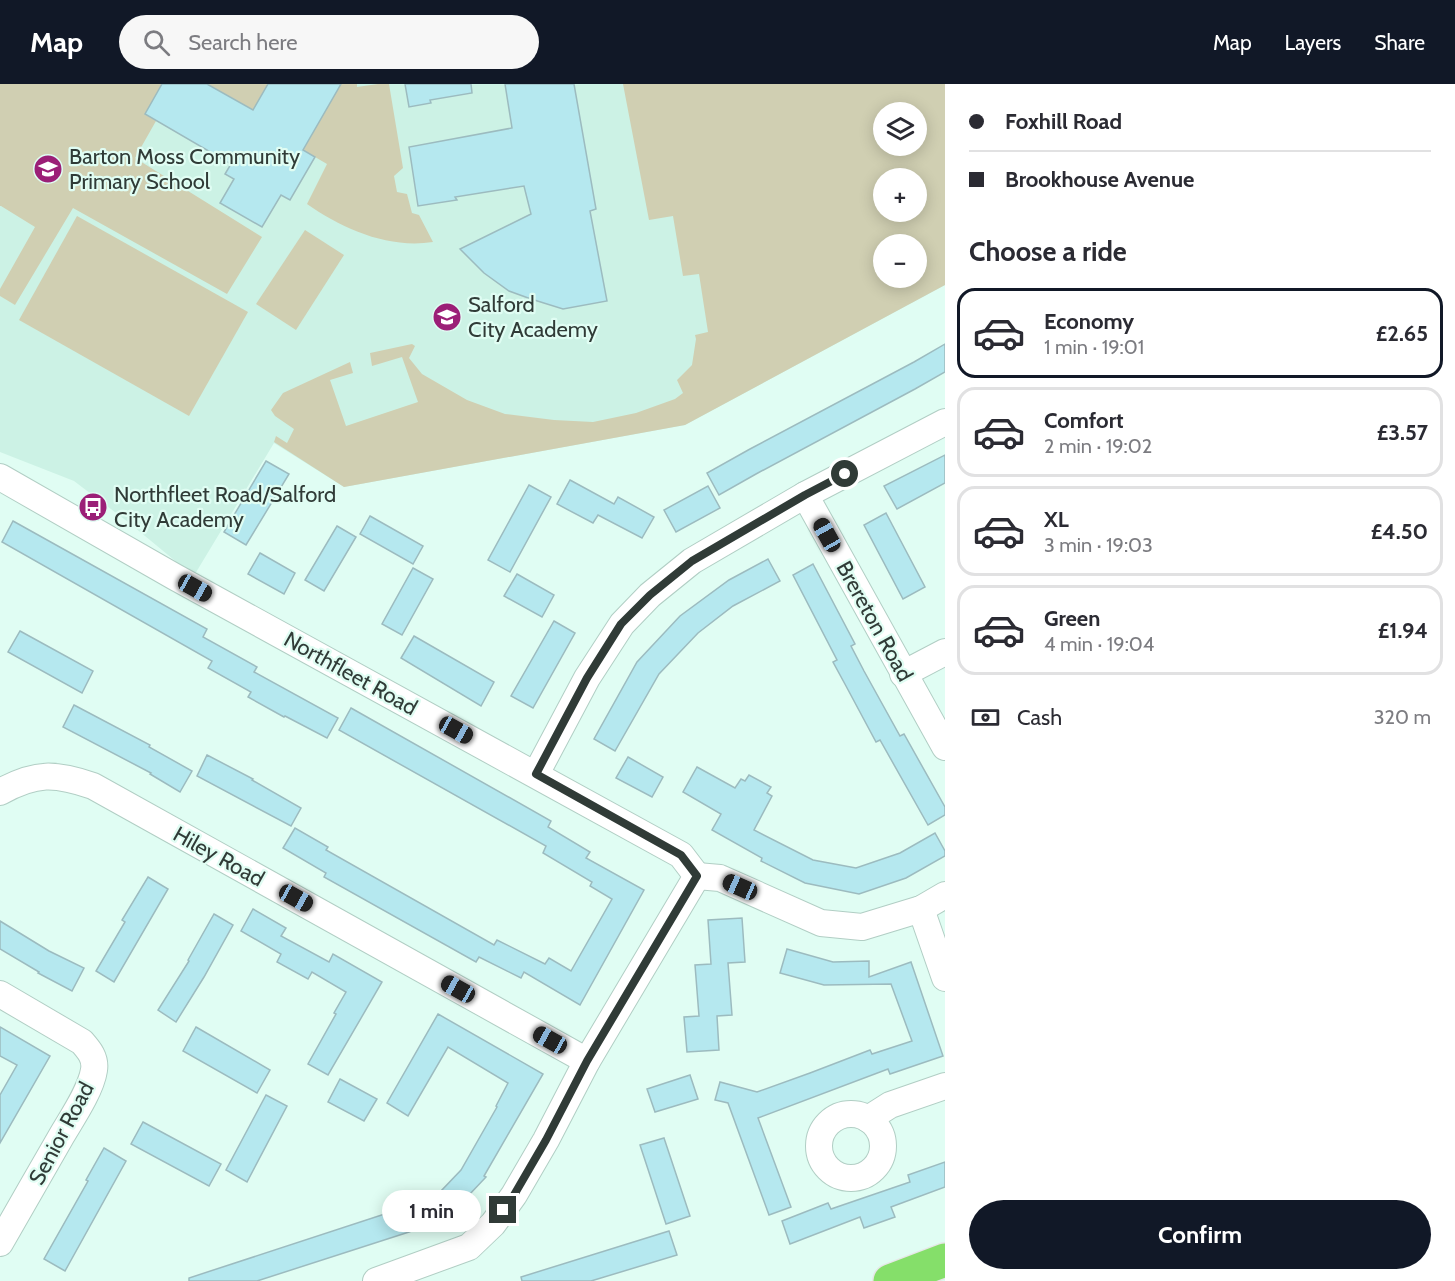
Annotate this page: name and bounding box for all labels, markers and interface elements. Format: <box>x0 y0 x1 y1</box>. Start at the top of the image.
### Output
search box <box>119 15 539 69</box>
text: Map <box>30 25 83 59</box>
icon: search <box>140 26 173 59</box>
text: Search here <box>188 29 297 56</box>
text: Map <box>1213 30 1252 55</box>
text: Layers <box>1285 30 1341 55</box>
text: Share <box>1374 30 1425 55</box>
map controls <box>873 102 927 288</box>
button: layers <box>873 102 927 156</box>
text: Foxhill Road <box>1005 108 1122 135</box>
place label: Barton Moss Community Primary School <box>69 143 300 195</box>
school or university icon: Barton Moss Community Primary School <box>32 153 64 185</box>
text: Brookhouse Avenue <box>1005 166 1194 193</box>
button: + <box>873 168 927 222</box>
button: − <box>873 234 927 288</box>
text: Choose a ride <box>969 235 1127 268</box>
place label: Salford City Academy <box>468 291 598 343</box>
school or university icon: Salford City Academy <box>431 301 463 333</box>
icon: car <box>972 306 1026 360</box>
text: Economy <box>1044 308 1134 335</box>
text: £2.65 <box>1376 320 1428 347</box>
text: 1 min · 19:01 <box>1044 335 1144 359</box>
icon: car <box>972 405 1026 459</box>
text: Comfort <box>1044 407 1123 434</box>
text: £3.57 <box>1377 419 1428 446</box>
text: 2 min · 19:02 <box>1044 434 1152 458</box>
route start <box>831 460 858 487</box>
place label: Northfleet Road/Salford City Academy <box>114 481 336 533</box>
bus stop icon: Northfleet Road/Salford City Academy <box>77 491 109 523</box>
icon: car <box>972 504 1026 558</box>
text: XL <box>1044 506 1069 533</box>
car <box>810 515 844 555</box>
text: £4.50 <box>1371 518 1428 545</box>
text: 3 min · 19:03 <box>1044 533 1153 557</box>
street label: Brereton Road <box>830 556 919 686</box>
car <box>175 571 215 605</box>
icon: car <box>972 603 1026 657</box>
text: Green <box>1044 605 1100 632</box>
text: £1.94 <box>1378 617 1428 644</box>
street label: Northfleet Road <box>279 626 422 721</box>
text: 4 min · 19:04 <box>1044 632 1154 656</box>
icon: cash <box>969 701 1002 734</box>
text: Cash <box>1017 704 1062 731</box>
text: 320 m <box>1374 705 1431 729</box>
car <box>436 713 476 747</box>
street label: Hiley Road <box>168 820 269 892</box>
car <box>720 871 760 903</box>
car <box>276 881 316 915</box>
car <box>438 972 478 1006</box>
car <box>530 1023 570 1057</box>
street label: Senior Road <box>23 1077 100 1189</box>
callout: 1 min <box>383 1189 482 1231</box>
route end <box>489 1196 516 1223</box>
text: 1 min <box>409 1199 454 1223</box>
button: Confirm <box>969 1200 1431 1269</box>

